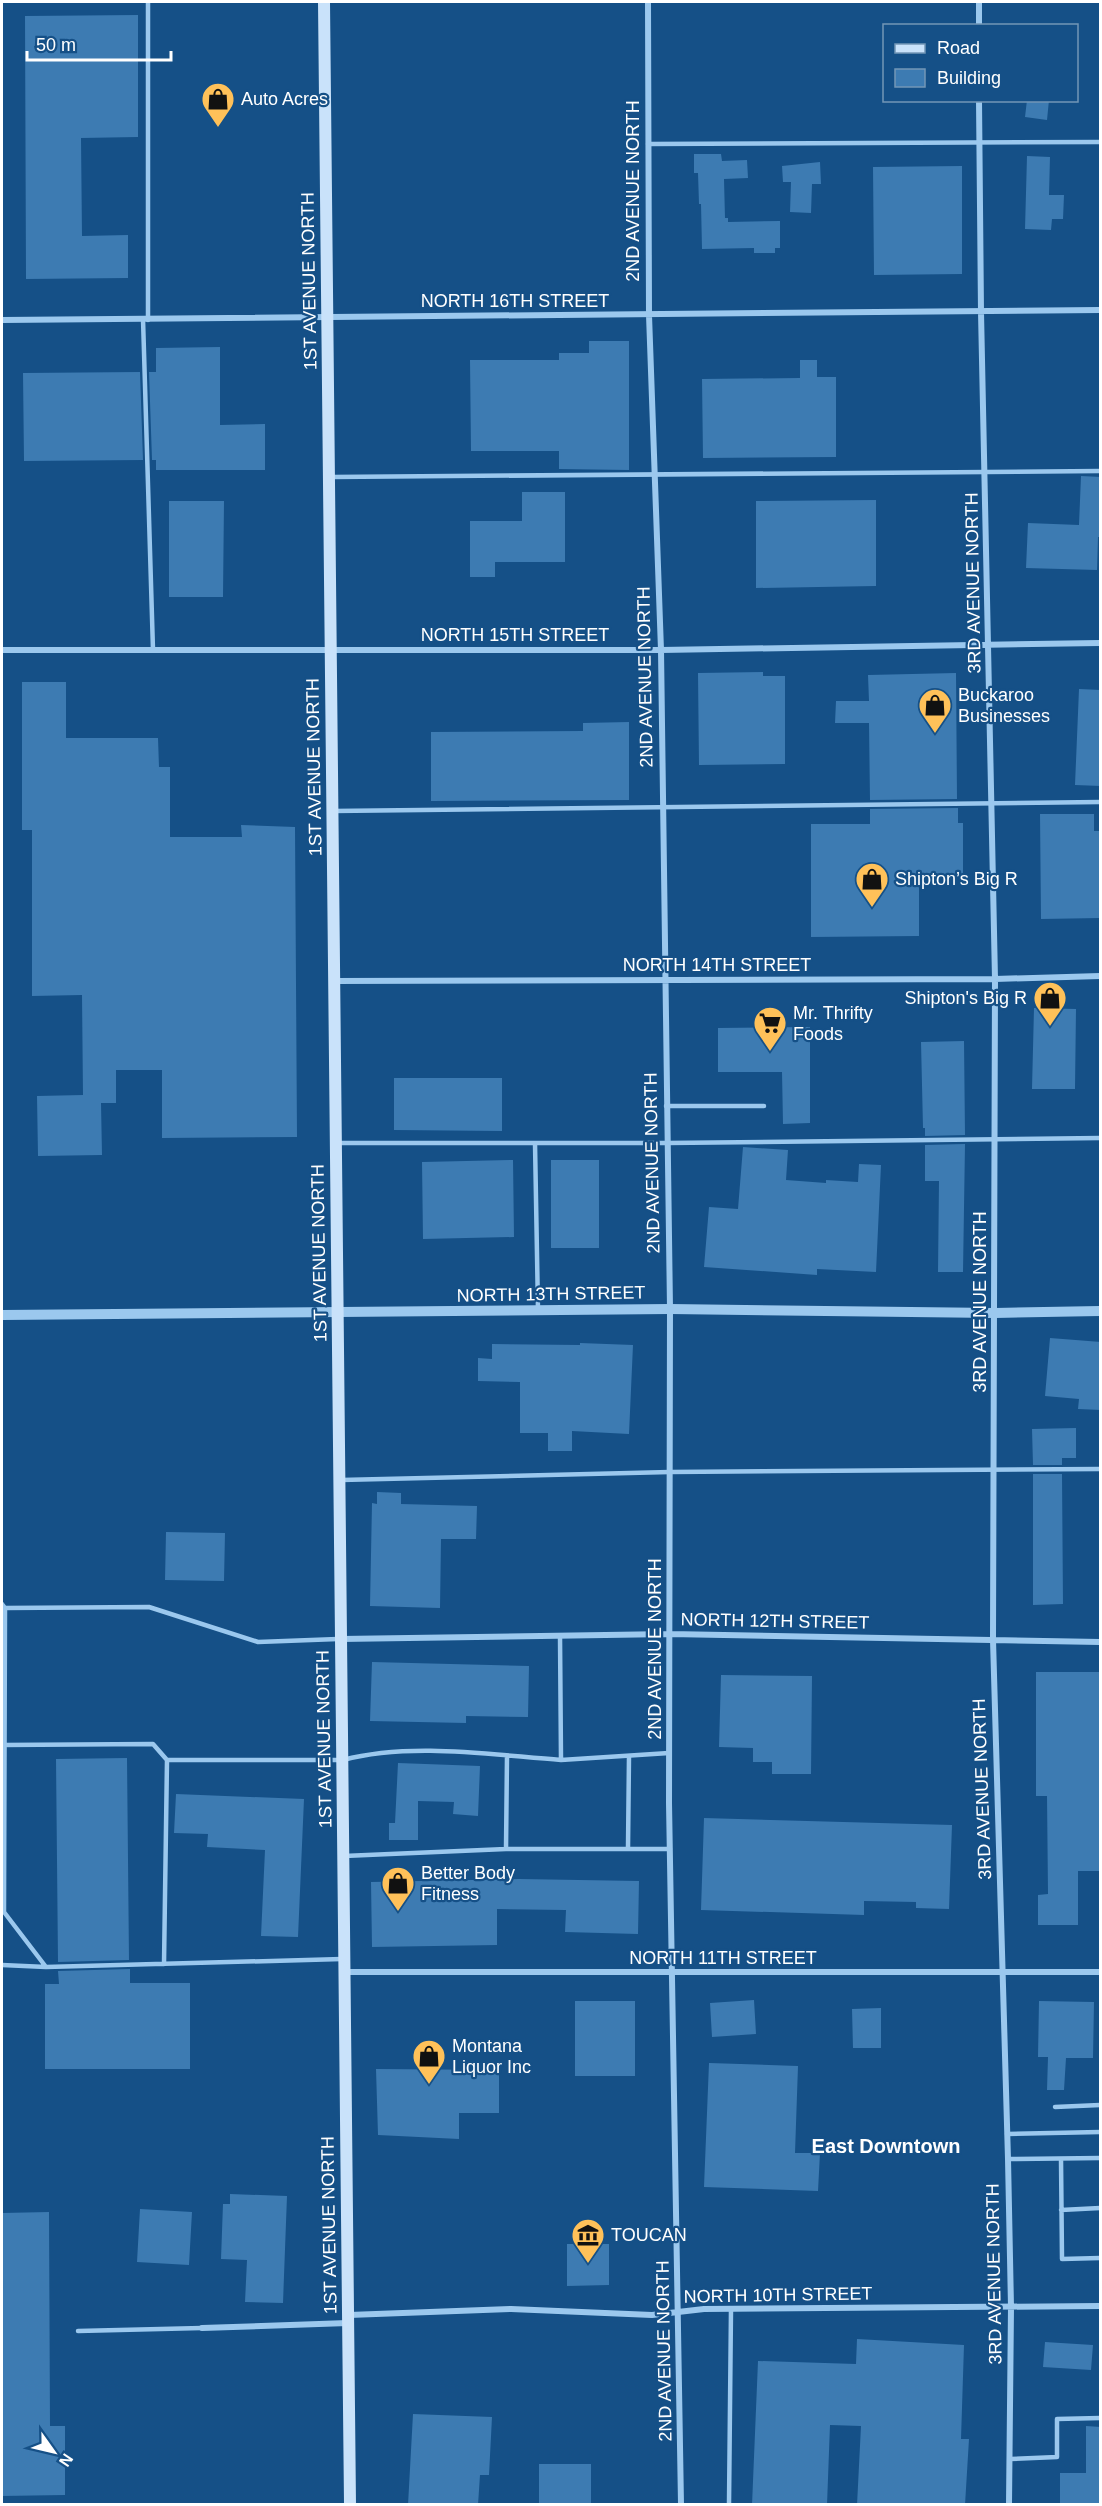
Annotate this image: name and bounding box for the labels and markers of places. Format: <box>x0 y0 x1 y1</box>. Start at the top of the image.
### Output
shop icon: Auto Acres <box>200 81 236 128</box>
place label: Auto Acres <box>241 89 328 109</box>
place label: Buckaroo Businesses <box>958 685 1050 726</box>
shop icon: Buckaroo Businesses <box>917 687 953 734</box>
shop icon: Shipton’s Big R <box>854 861 890 908</box>
place label: Shipton’s Big R <box>895 869 1018 889</box>
shop icon: Shipton's Big R <box>1032 980 1068 1027</box>
place label: Shipton's Big R <box>904 988 1027 1008</box>
place label: Mr. Thrifty Foods <box>793 1003 873 1044</box>
supermarket icon: Mr. Thrifty Foods <box>752 1005 788 1052</box>
place label: Better Body Fitness <box>421 1863 515 1904</box>
shop icon: Better Body Fitness <box>380 1865 416 1912</box>
place label: Montana Liquor Inc <box>452 2036 531 2077</box>
shop icon: Montana Liquor Inc <box>411 2038 447 2085</box>
museum icon: TOUCAN <box>570 2217 606 2264</box>
place label: TOUCAN <box>611 2225 687 2245</box>

